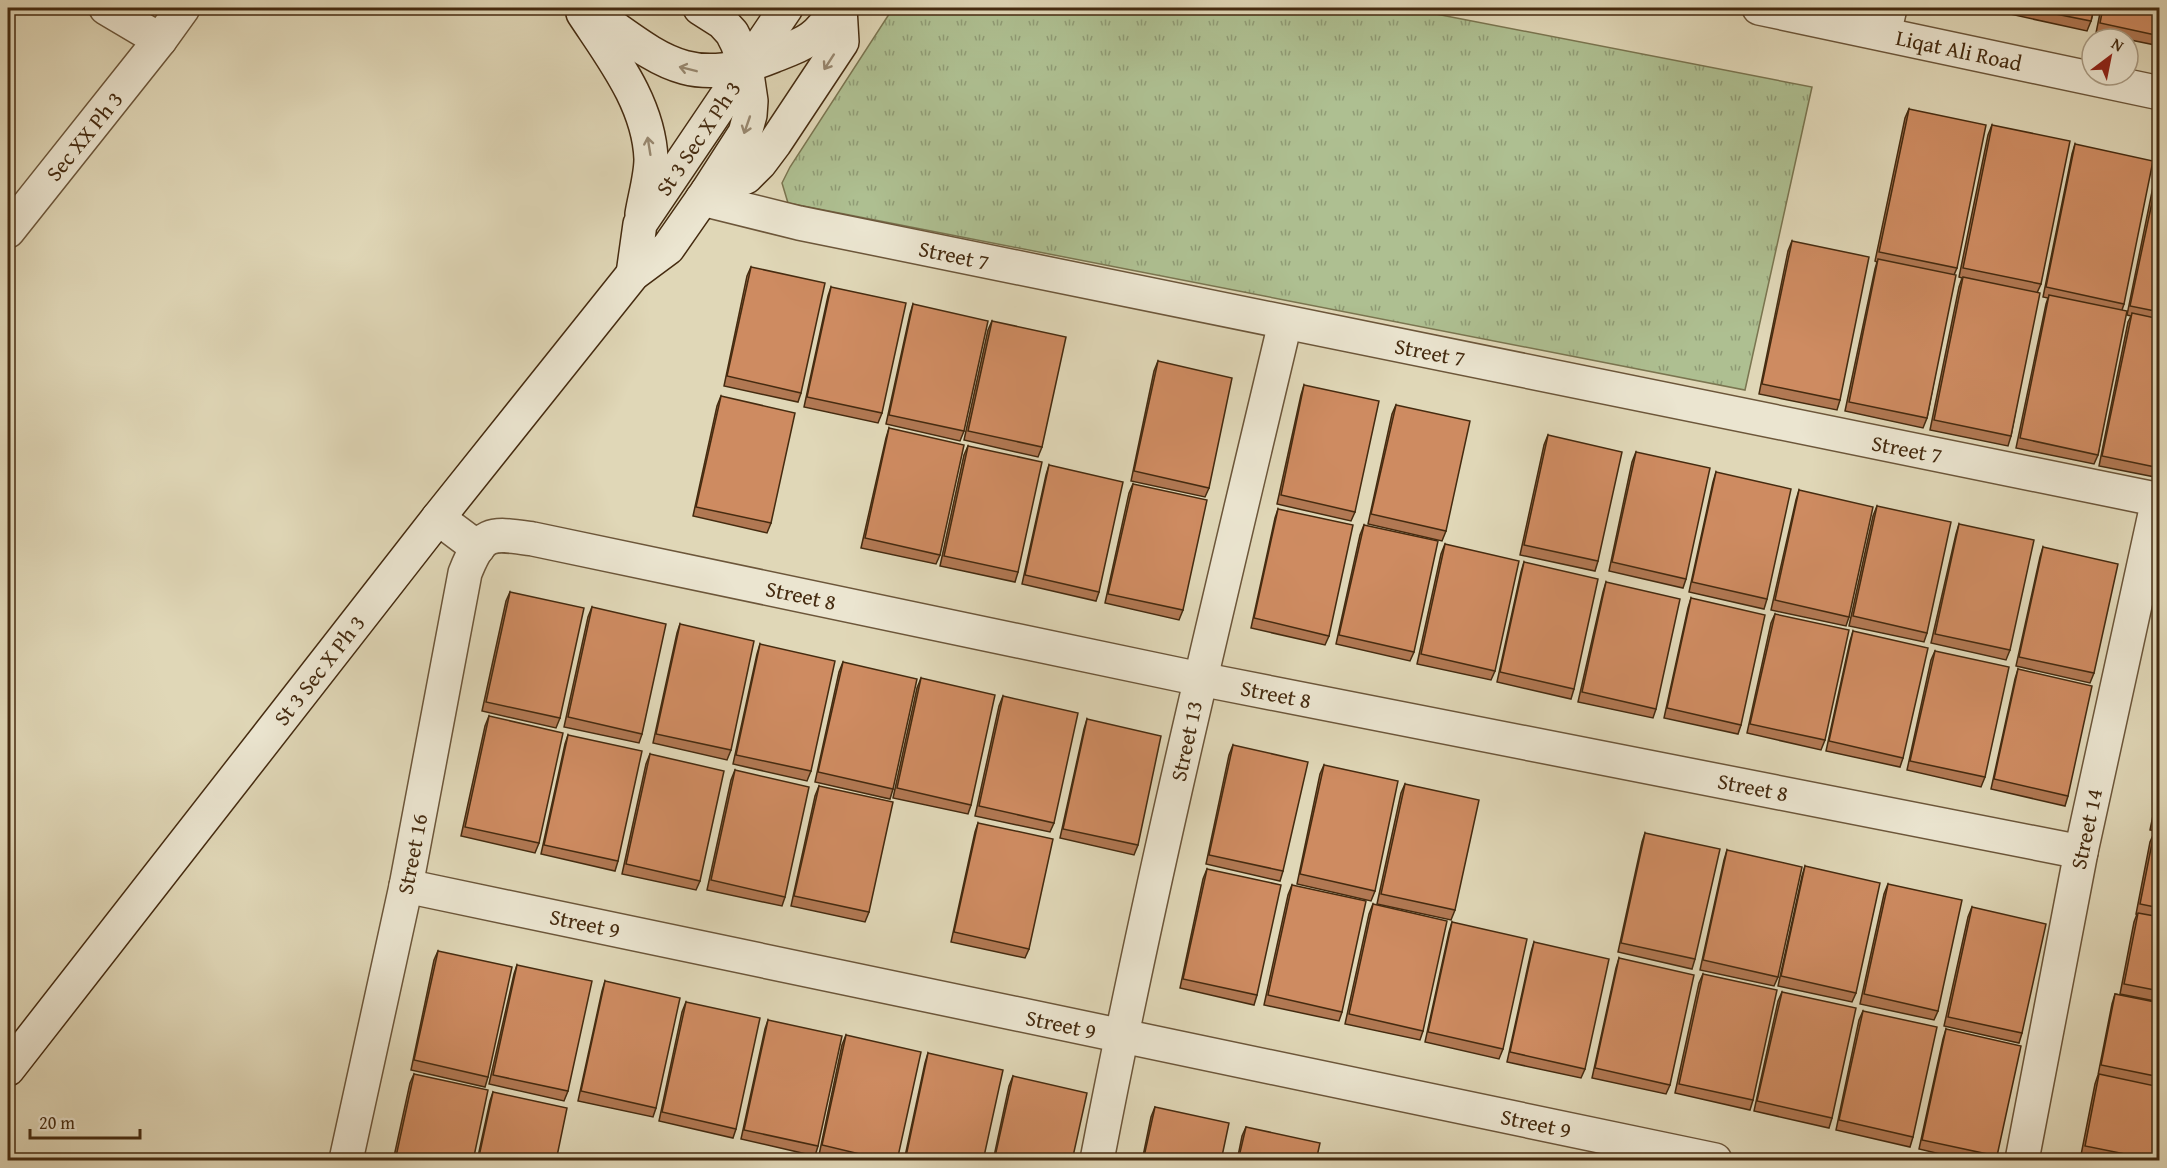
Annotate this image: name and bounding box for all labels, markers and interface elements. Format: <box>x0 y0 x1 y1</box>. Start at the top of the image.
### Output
street label: Liqat Ali Road <box>1893 21 2025 79</box>
north arrow <box>2080 27 2140 87</box>
text: N <box>2107 31 2129 57</box>
one-way arrow <box>823 53 835 70</box>
one-way arrow <box>679 63 698 75</box>
street label: St 3 Sec X Ph 3 <box>648 74 748 202</box>
street label: Sec XX Ph 3 <box>38 84 130 188</box>
one-way arrow <box>741 115 752 134</box>
one-way arrow <box>643 137 654 156</box>
street label: Street 7 <box>916 232 992 278</box>
street label: Street 7 <box>1392 330 1468 374</box>
street label: Street 7 <box>1869 427 1945 471</box>
street label: Street 8 <box>763 572 839 618</box>
street label: St 3 Sec X Ph 3 <box>266 608 372 732</box>
street label: Street 8 <box>1238 672 1314 716</box>
street label: Street 13 <box>1162 698 1210 784</box>
street label: Street 8 <box>1715 765 1791 809</box>
street label: Street 14 <box>2062 786 2110 872</box>
street label: Street 16 <box>389 811 435 897</box>
street label: Street 9 <box>547 900 623 946</box>
street label: Street 9 <box>1023 1001 1099 1047</box>
street label: Street 9 <box>1498 1100 1574 1146</box>
scale bar <box>30 1102 140 1140</box>
text: 20 m <box>39 1109 75 1136</box>

